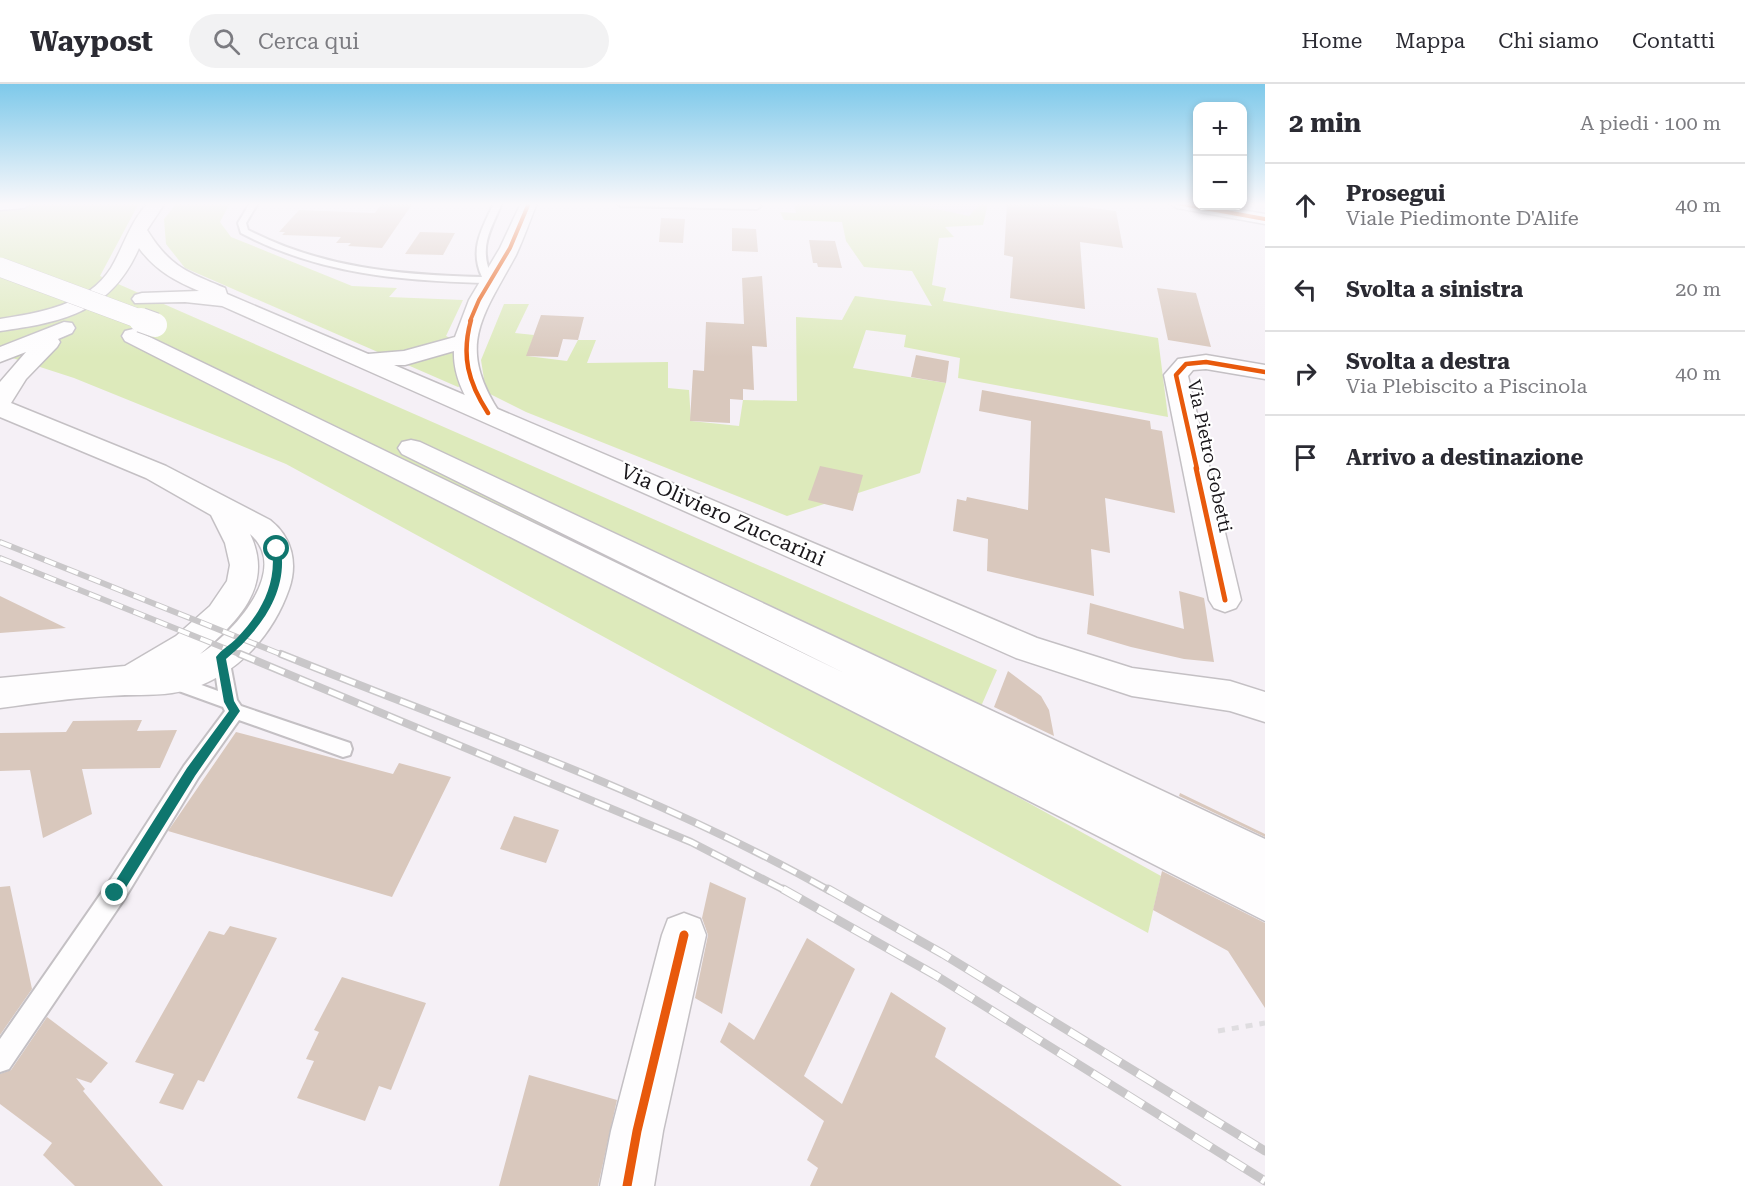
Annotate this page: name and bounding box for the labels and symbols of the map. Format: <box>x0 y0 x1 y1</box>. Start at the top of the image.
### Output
street label: Via Pietro Gobetti <box>1184 378 1237 535</box>
street label: Via Oliviero Zuccarini <box>617 459 829 571</box>
route start <box>263 535 289 561</box>
route end <box>101 879 127 905</box>

